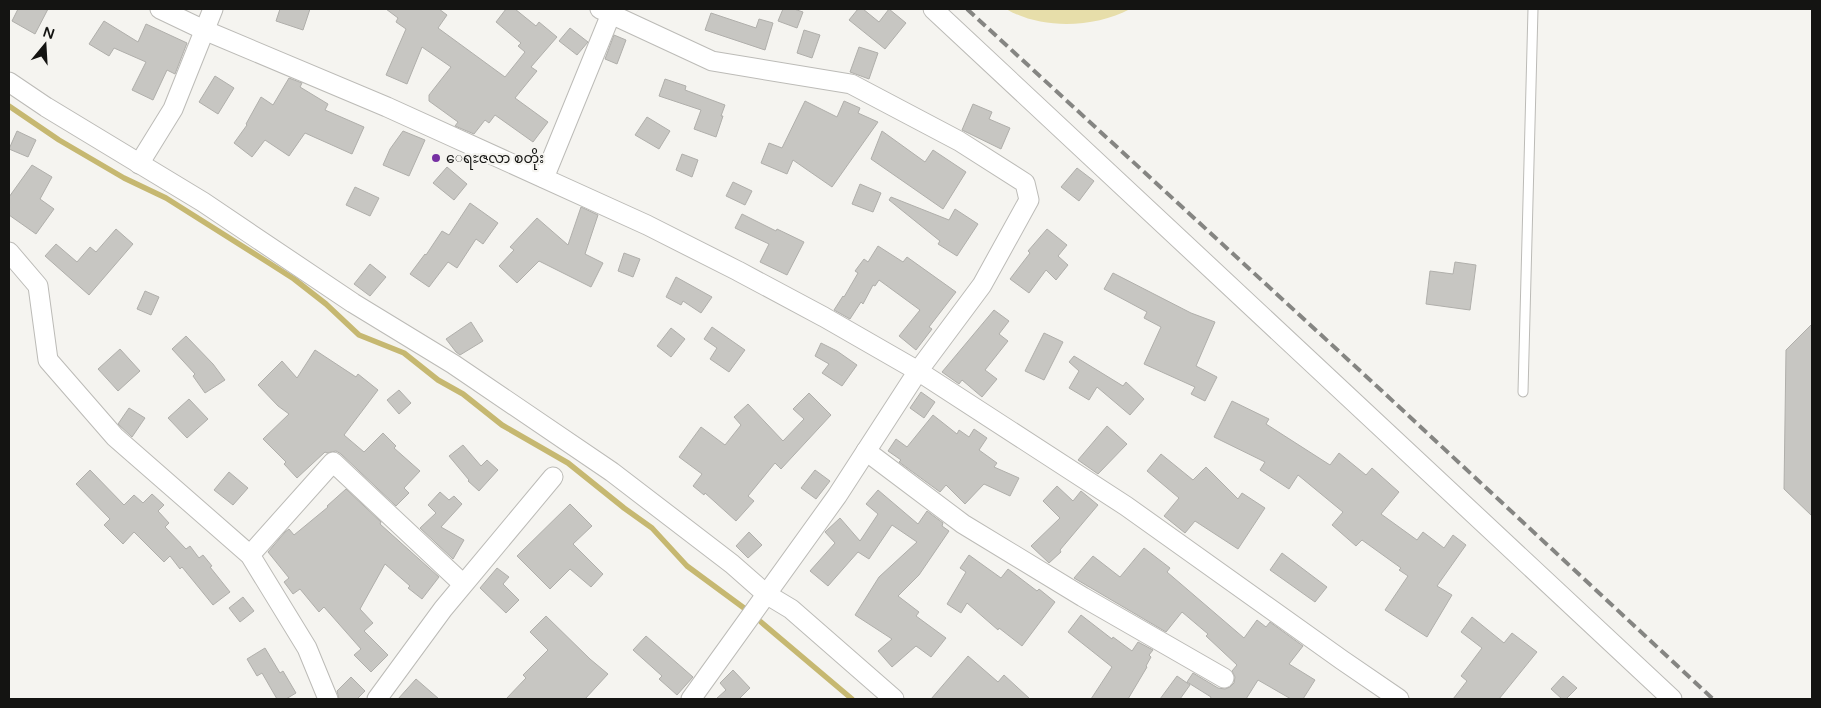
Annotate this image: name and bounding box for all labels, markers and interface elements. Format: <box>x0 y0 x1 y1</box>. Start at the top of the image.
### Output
north arrow <box>20 20 70 70</box>
text: N <box>41 23 57 43</box>
place label: ေရႊဇလာ စတိုး <box>446 148 544 170</box>
marker: ေရႊဇလာ စတိုး <box>430 152 442 164</box>

